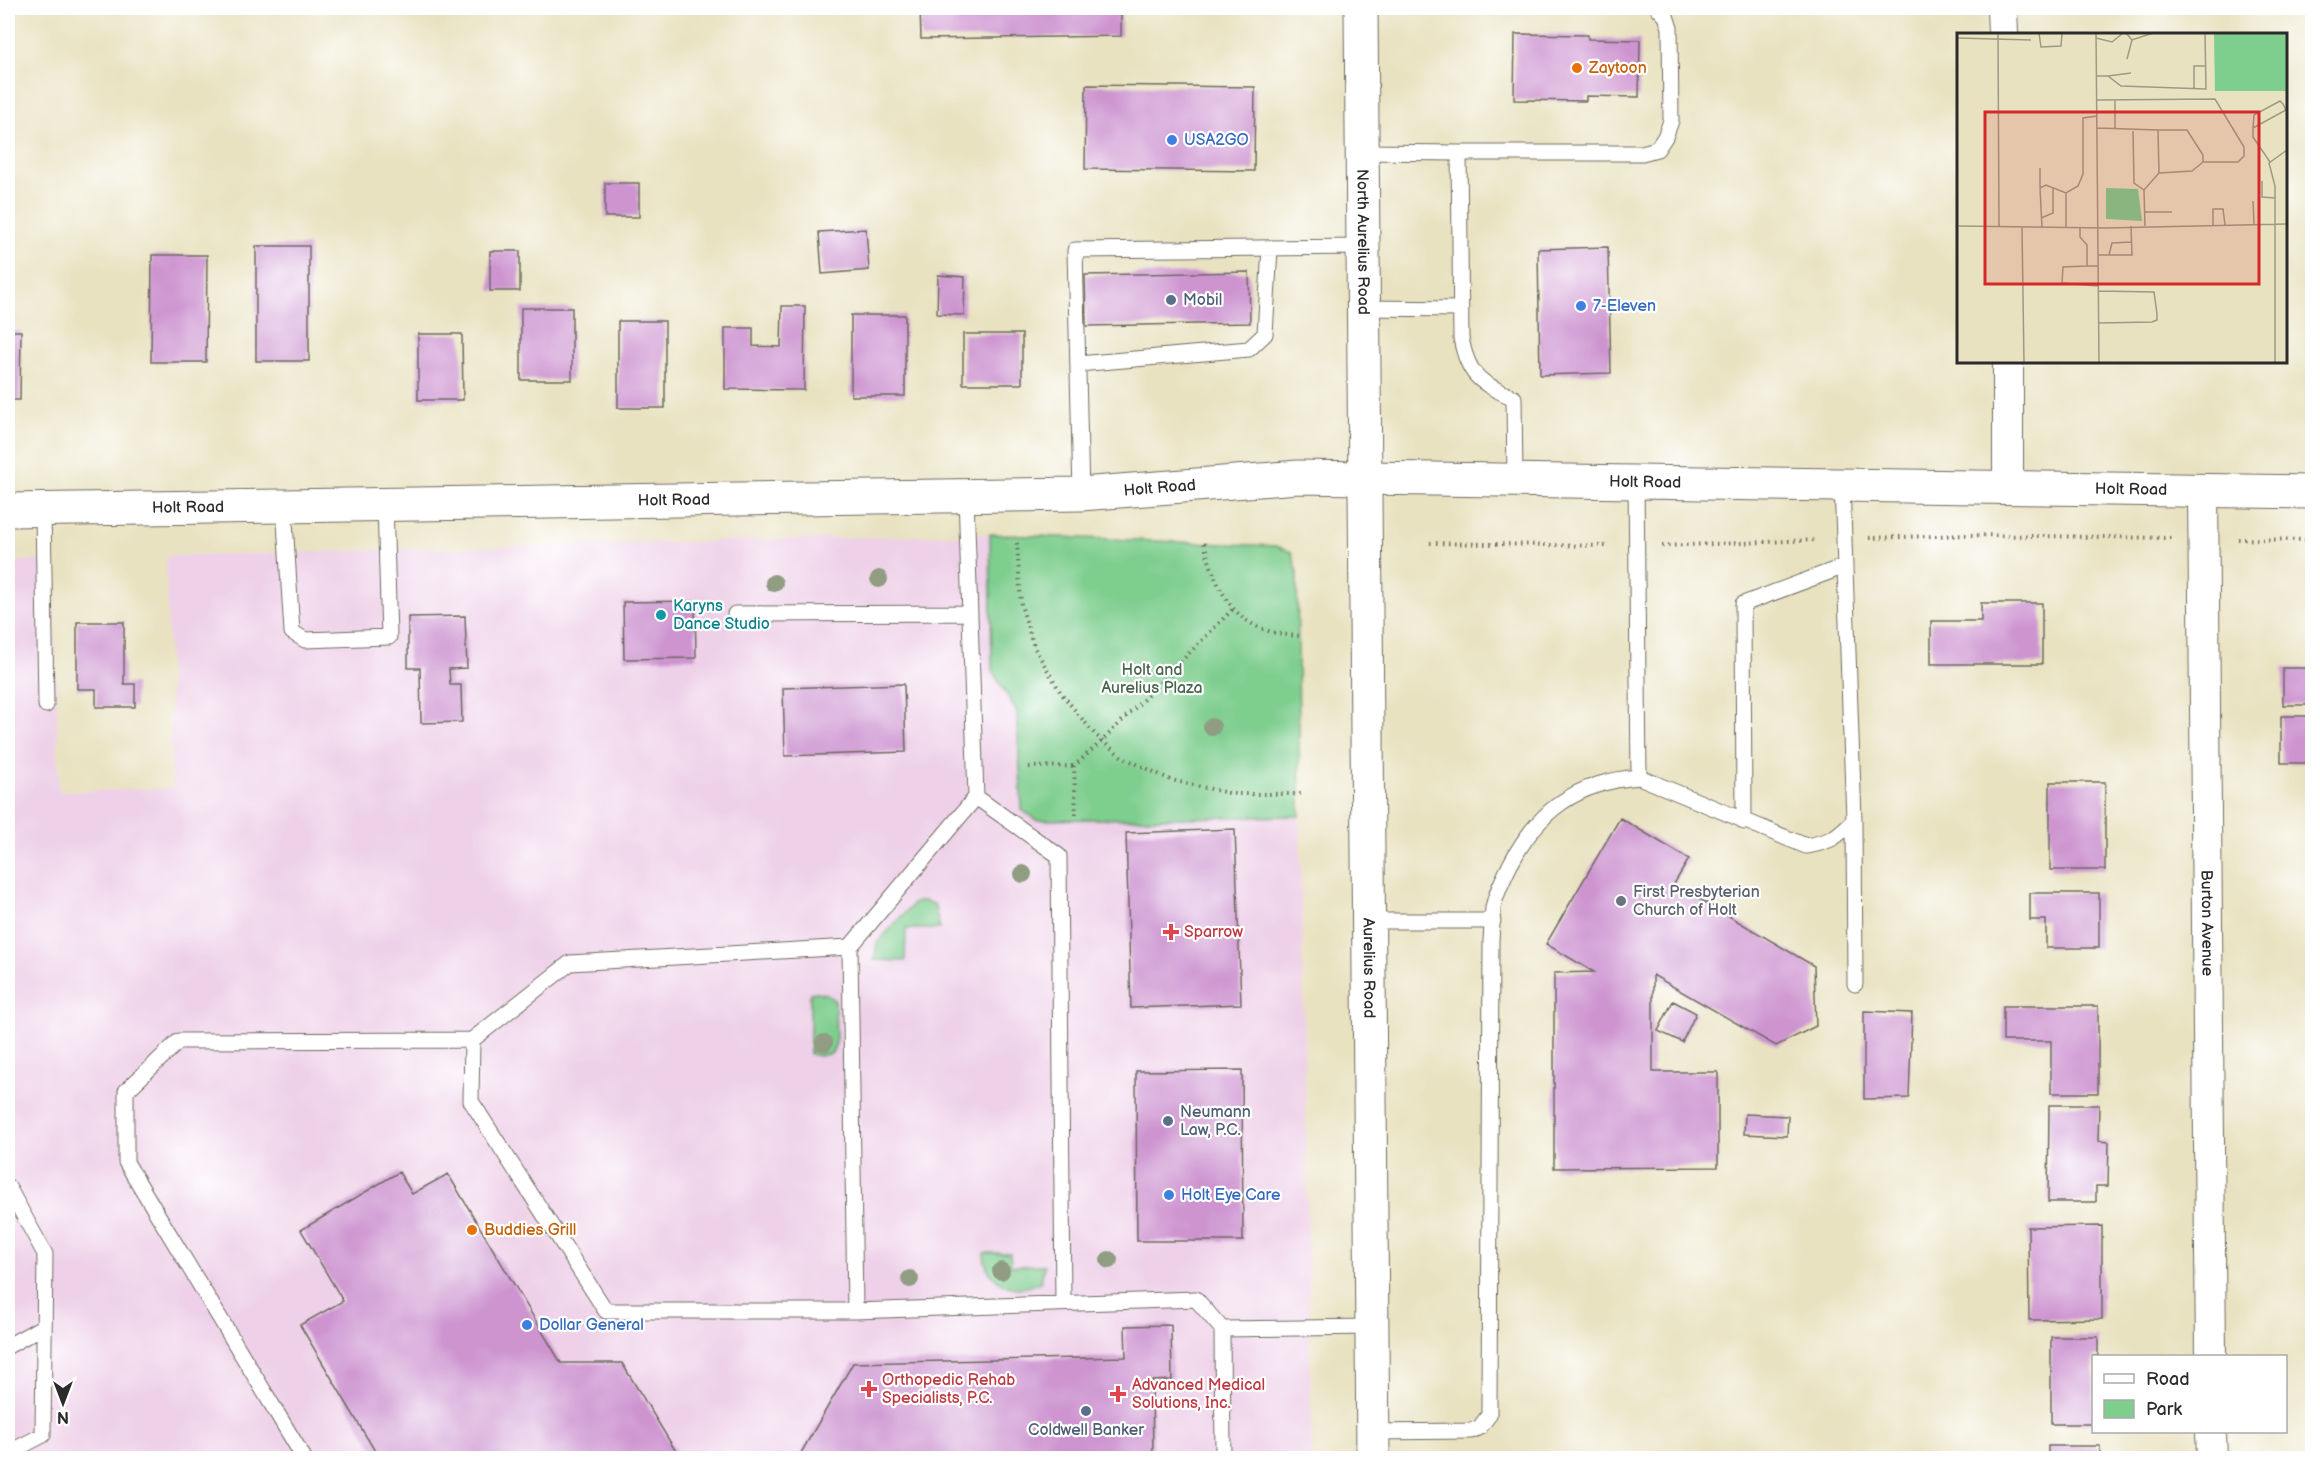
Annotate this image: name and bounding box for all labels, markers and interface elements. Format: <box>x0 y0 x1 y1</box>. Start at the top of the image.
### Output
inset map <box>1957 33 2287 363</box>
place label: Zaytoon <box>1588 59 1647 78</box>
marker: Zaytoon <box>1570 61 1584 75</box>
place label: USA2GO <box>1184 131 1249 150</box>
marker: USA2GO <box>1165 133 1179 147</box>
street label: North Aurelius Road <box>1353 169 1373 315</box>
place label: Mobil <box>1183 291 1222 310</box>
marker: Mobil <box>1164 293 1178 307</box>
place label: 7-Eleven <box>1593 297 1656 316</box>
marker: 7-Eleven <box>1574 299 1588 313</box>
street label: Holt Road <box>1609 472 1681 492</box>
street label: Holt Road <box>1123 476 1196 500</box>
street label: Holt Road <box>2095 479 2167 499</box>
street label: Holt Road <box>638 490 710 510</box>
street label: Holt Road <box>152 497 224 517</box>
place label: Karyns Dance Studio <box>673 597 770 634</box>
marker: Karyns Dance Studio <box>654 608 668 622</box>
park label: Holt and Aurelius Plaza <box>1101 661 1203 698</box>
street label: Burton Avenue <box>2197 870 2217 977</box>
place label: First Presbyterian Church of Holt <box>1633 883 1760 920</box>
marker: First Presbyterian Church of Holt <box>1614 894 1628 908</box>
street label: Aurelius Road <box>1359 918 1379 1018</box>
marker: Sparrow <box>1162 923 1180 941</box>
place label: Sparrow <box>1184 923 1243 942</box>
place label: Neumann Law, P.C. <box>1180 1103 1251 1140</box>
marker: Neumann Law, P.C. <box>1161 1114 1175 1128</box>
place label: Holt Eye Care <box>1181 1186 1281 1205</box>
marker: Holt Eye Care <box>1162 1188 1176 1202</box>
place label: Buddies Grill <box>484 1221 576 1240</box>
marker: Buddies Grill <box>465 1223 479 1237</box>
place label: Dollar General <box>539 1316 644 1335</box>
marker: Dollar General <box>520 1318 534 1332</box>
legend <box>2092 1355 2287 1433</box>
text: Road <box>2146 1369 2190 1390</box>
place label: Orthopedic Rehab Specialists, P.C. <box>882 1371 1015 1408</box>
north arrow <box>33 1373 93 1433</box>
place label: Advanced Medical Solutions, Inc. <box>1132 1376 1265 1413</box>
marker: Orthopedic Rehab Specialists, P.C. <box>860 1380 878 1398</box>
marker: Advanced Medical Solutions, Inc. <box>1109 1385 1127 1403</box>
text: Park <box>2146 1399 2182 1420</box>
marker: Coldwell Banker <box>1079 1404 1093 1418</box>
text: N <box>57 1407 69 1426</box>
place label: Coldwell Banker <box>1028 1421 1144 1440</box>

